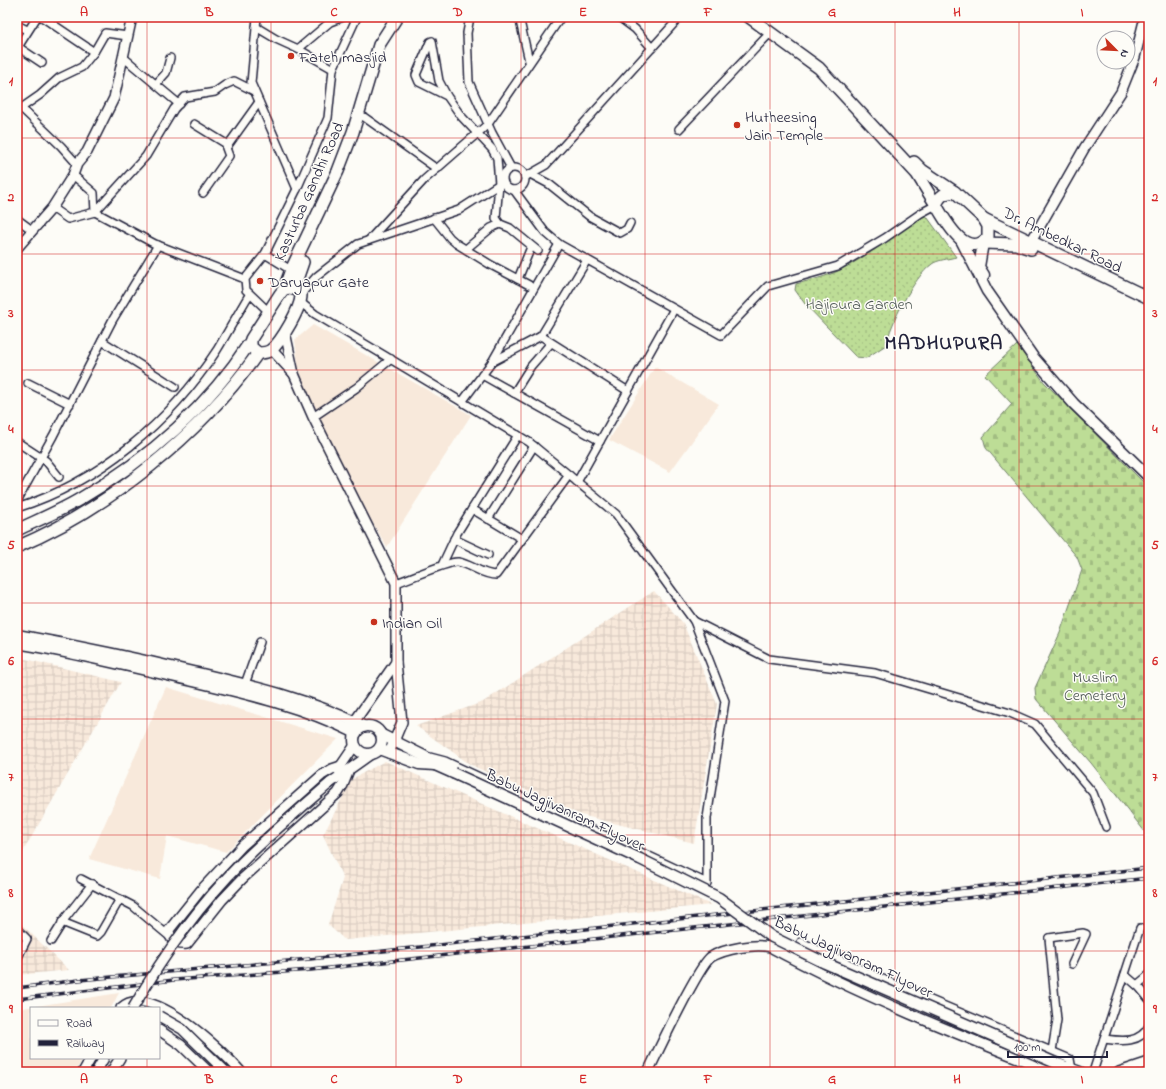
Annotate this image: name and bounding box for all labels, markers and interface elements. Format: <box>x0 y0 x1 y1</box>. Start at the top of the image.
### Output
text: A <box>80 3 88 22</box>
text: B <box>204 3 214 22</box>
text: C <box>330 3 338 22</box>
text: D <box>452 3 463 22</box>
text: E <box>579 3 587 22</box>
text: F <box>703 3 713 22</box>
text: G <box>828 3 836 22</box>
text: H <box>953 3 961 22</box>
text: I <box>1080 3 1084 22</box>
north arrow <box>1096 30 1136 70</box>
place label: Fateh masjid <box>298 46 386 70</box>
text: N <box>1115 47 1133 60</box>
marker: Fateh masjid <box>286 51 296 61</box>
text: 1 <box>9 72 14 91</box>
text: 1 <box>1153 72 1158 91</box>
place label: Hutheesing Jain Temple <box>745 106 824 148</box>
street label: Kasturba Gandhi Road <box>268 118 351 265</box>
marker: Hutheesing Jain Temple <box>732 120 742 130</box>
text: 2 <box>7 188 15 207</box>
text: 2 <box>1151 188 1159 207</box>
street label: Dr. Ambedkar Road <box>997 201 1126 280</box>
place label: Daryapur Gate <box>267 271 370 295</box>
marker: Daryapur Gate <box>255 276 265 286</box>
park label: Hajipura Garden <box>805 293 913 317</box>
text: 3 <box>7 304 14 323</box>
text: 3 <box>1151 304 1158 323</box>
district label: MADHUPURA <box>885 330 1003 359</box>
text: 4 <box>7 420 14 439</box>
text: 4 <box>1151 420 1158 439</box>
text: 5 <box>7 536 15 555</box>
text: 5 <box>1151 536 1159 555</box>
place label: Indian Oil <box>382 612 442 636</box>
marker: Indian Oil <box>369 617 379 627</box>
text: 6 <box>7 652 14 671</box>
text: 6 <box>1151 652 1158 671</box>
park label: Muslim Cemetery <box>1064 666 1126 708</box>
street label: Babu Jagjivanram Flyover <box>481 763 649 858</box>
text: 7 <box>8 768 14 787</box>
text: 7 <box>1152 768 1158 787</box>
text: 8 <box>8 884 14 903</box>
text: 8 <box>1152 884 1158 903</box>
street label: Babu Jagjivanram Flyover <box>769 910 937 1005</box>
text: 9 <box>8 1000 14 1019</box>
text: 9 <box>1152 1000 1158 1019</box>
legend <box>30 1007 160 1059</box>
text: Road <box>66 1015 92 1033</box>
scale bar <box>1008 1033 1107 1059</box>
text: Railway <box>66 1035 105 1054</box>
text: 100 m <box>1014 1039 1041 1057</box>
text: A <box>80 1070 88 1089</box>
text: B <box>204 1070 214 1089</box>
text: C <box>330 1070 338 1089</box>
text: D <box>452 1070 463 1089</box>
text: E <box>579 1070 587 1089</box>
text: F <box>703 1070 713 1089</box>
text: G <box>828 1070 836 1089</box>
text: H <box>953 1070 961 1089</box>
text: I <box>1080 1070 1084 1089</box>

